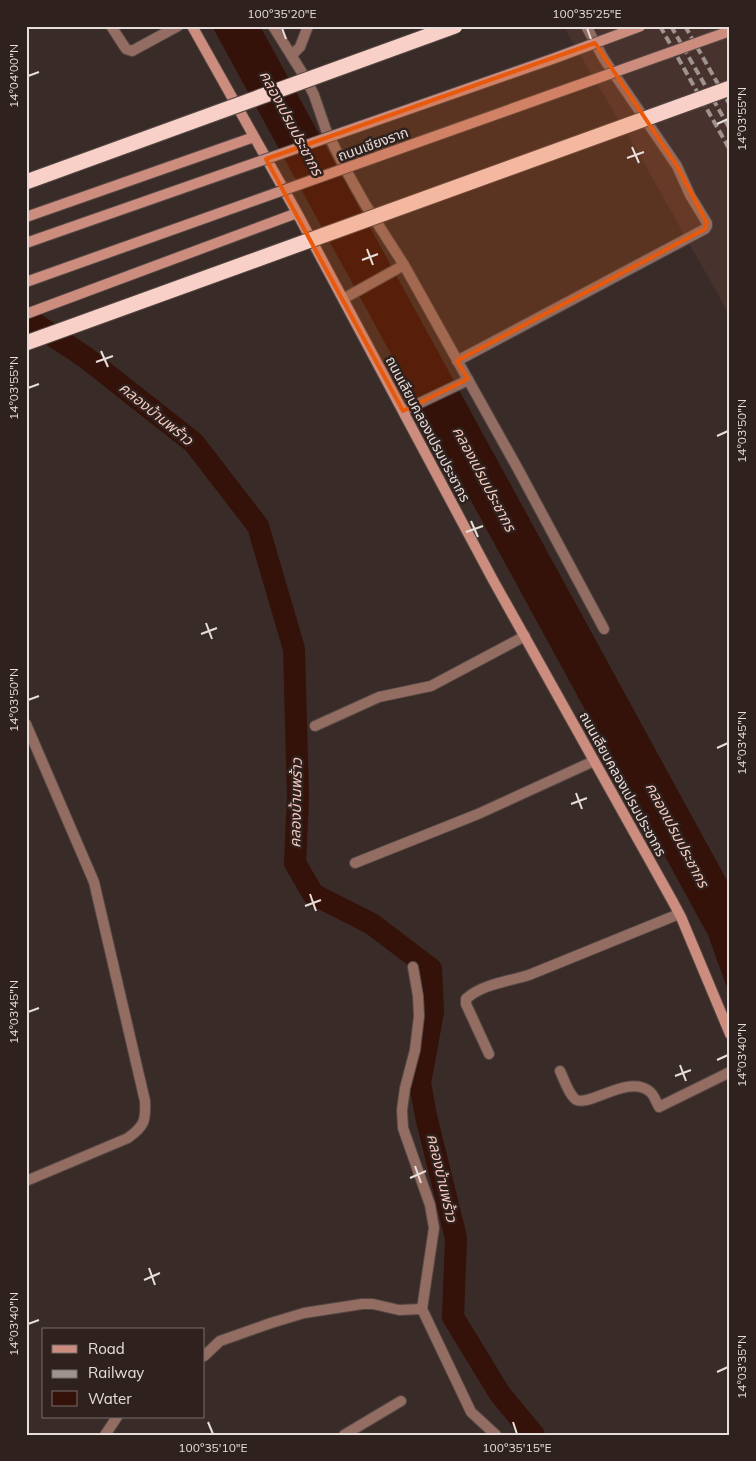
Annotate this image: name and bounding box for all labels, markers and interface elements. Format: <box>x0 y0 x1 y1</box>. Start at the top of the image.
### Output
text: 100°35'20"E <box>247 6 317 21</box>
text: 100°35'25"E <box>552 6 622 21</box>
text: 14°04'00"N <box>6 44 21 108</box>
water label: คลองเปรมประชากร <box>256 67 328 180</box>
text: 14°03'55"N <box>734 87 749 151</box>
street label: ถนนเชียงราก <box>335 123 411 165</box>
street label: ถนนเลียบคลองเปรมประชากร <box>382 353 474 505</box>
text: 14°03'55"N <box>6 356 21 420</box>
water label: คลองบ้านพร้าว <box>115 378 198 450</box>
text: 14°03'50"N <box>734 399 749 463</box>
water label: คลองเปรมประชากร <box>449 423 521 536</box>
text: 14°03'50"N <box>6 668 21 732</box>
street label: ถนนเลียบคลองเปรมประชากร <box>576 708 670 860</box>
text: 14°03'45"N <box>734 711 749 775</box>
water label: คลองบ้านพร้าว <box>285 757 306 848</box>
water label: คลองเปรมประชากร <box>642 779 714 892</box>
text: 14°03'45"N <box>6 980 21 1044</box>
text: 14°03'40"N <box>734 1023 749 1087</box>
water label: คลองบ้านพร้าว <box>423 1132 462 1224</box>
text: 14°03'40"N <box>6 1292 21 1356</box>
legend <box>42 1328 205 1418</box>
text: 14°03'35"N <box>734 1335 749 1399</box>
text: Road <box>88 1339 125 1358</box>
text: Railway <box>88 1363 144 1382</box>
text: Water <box>88 1389 132 1408</box>
text: 100°35'10"E <box>178 1440 248 1455</box>
text: 100°35'15"E <box>482 1440 552 1455</box>

